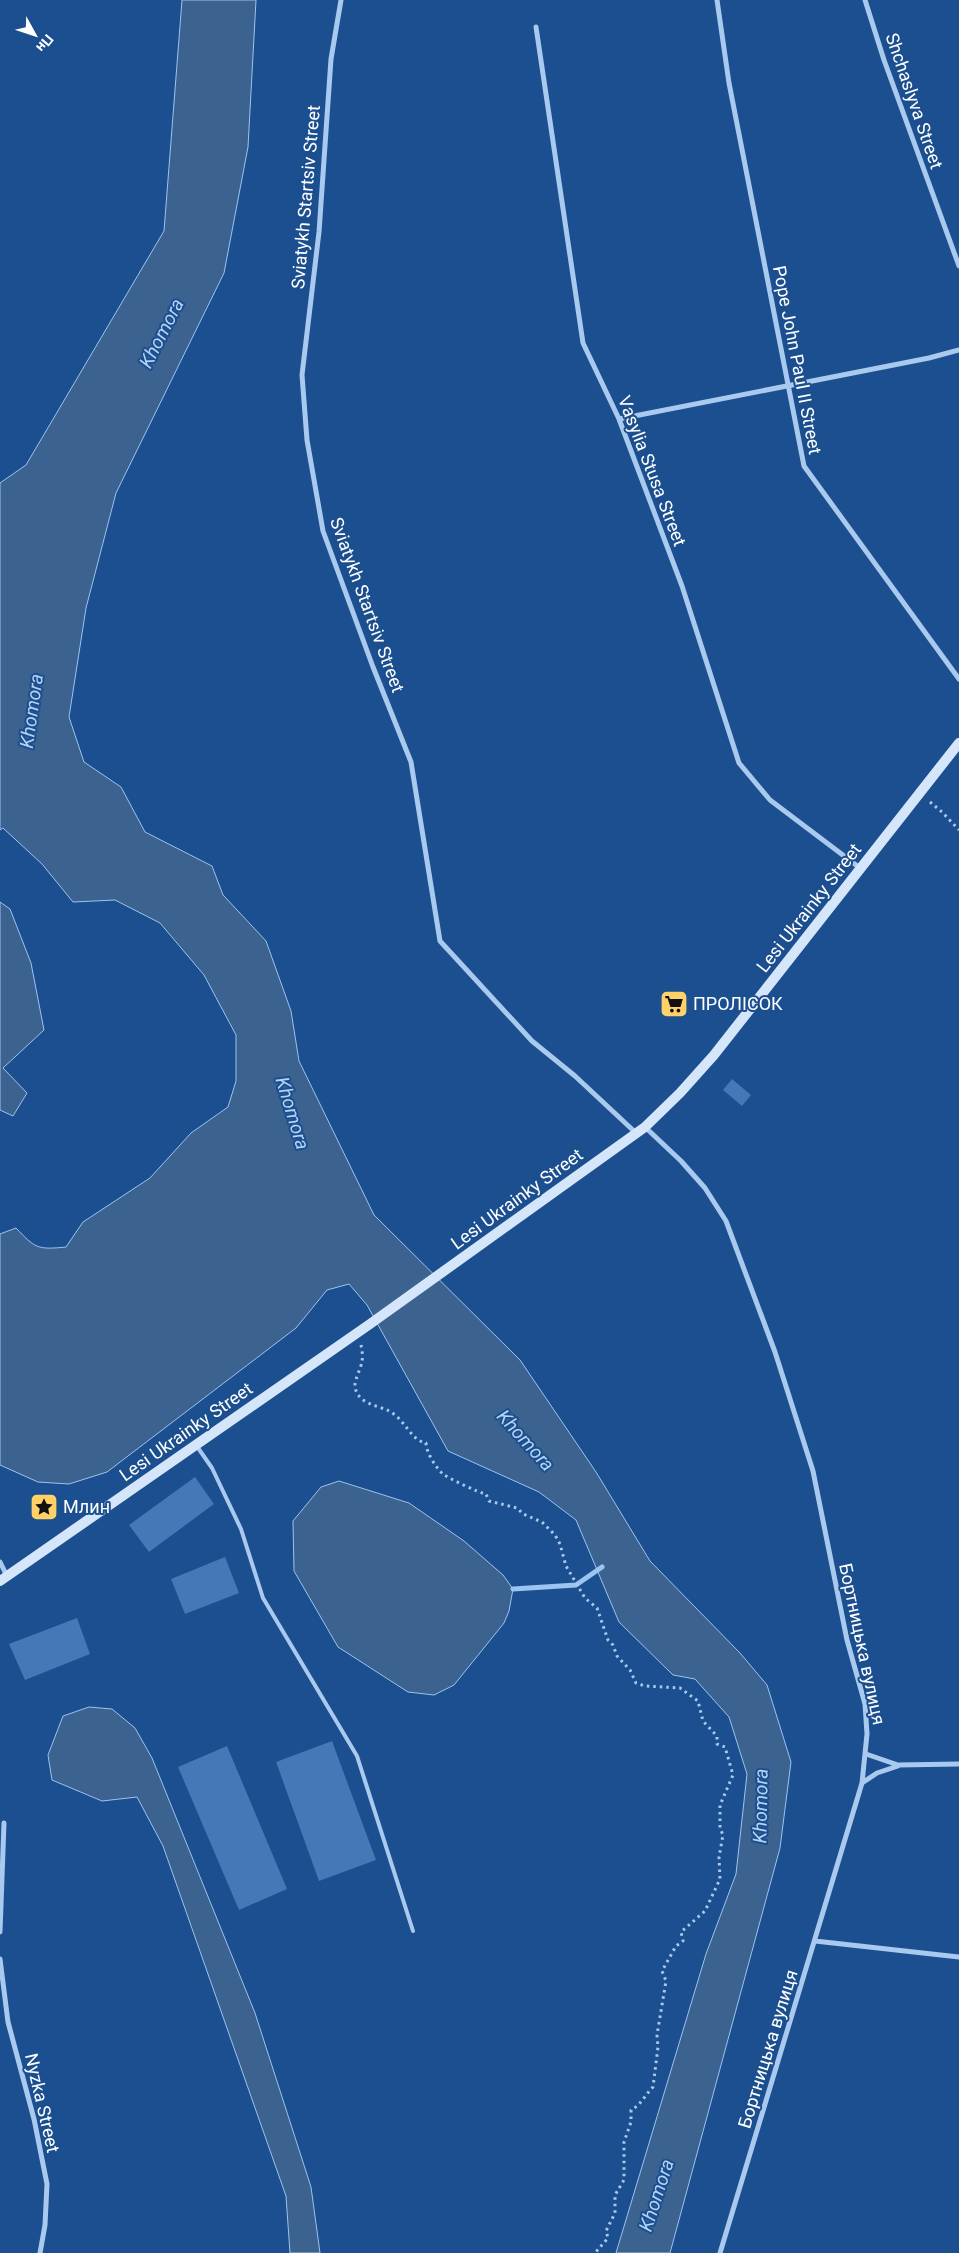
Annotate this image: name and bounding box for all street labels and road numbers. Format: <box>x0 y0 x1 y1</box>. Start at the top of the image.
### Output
street label: Shchaslyva Street <box>881 30 948 172</box>
street label: Sviatykh Startsiv Street <box>287 104 324 290</box>
street label: Pope John Paul II Street <box>769 264 826 456</box>
street label: Vasylia Stusa Street <box>614 393 691 549</box>
street label: Sviatykh Startsiv Street <box>326 514 409 695</box>
street label: Lesi Ukrainky Street <box>752 839 865 976</box>
street label: Lesi Ukrainky Street <box>447 1144 587 1253</box>
street label: Lesi Ukrainky Street <box>115 1378 256 1485</box>
street label: Бортницька вулиця <box>835 1561 890 1727</box>
street label: Бортницька вулиця <box>733 1967 802 2131</box>
street label: Nyzka Street <box>21 2051 64 2155</box>

